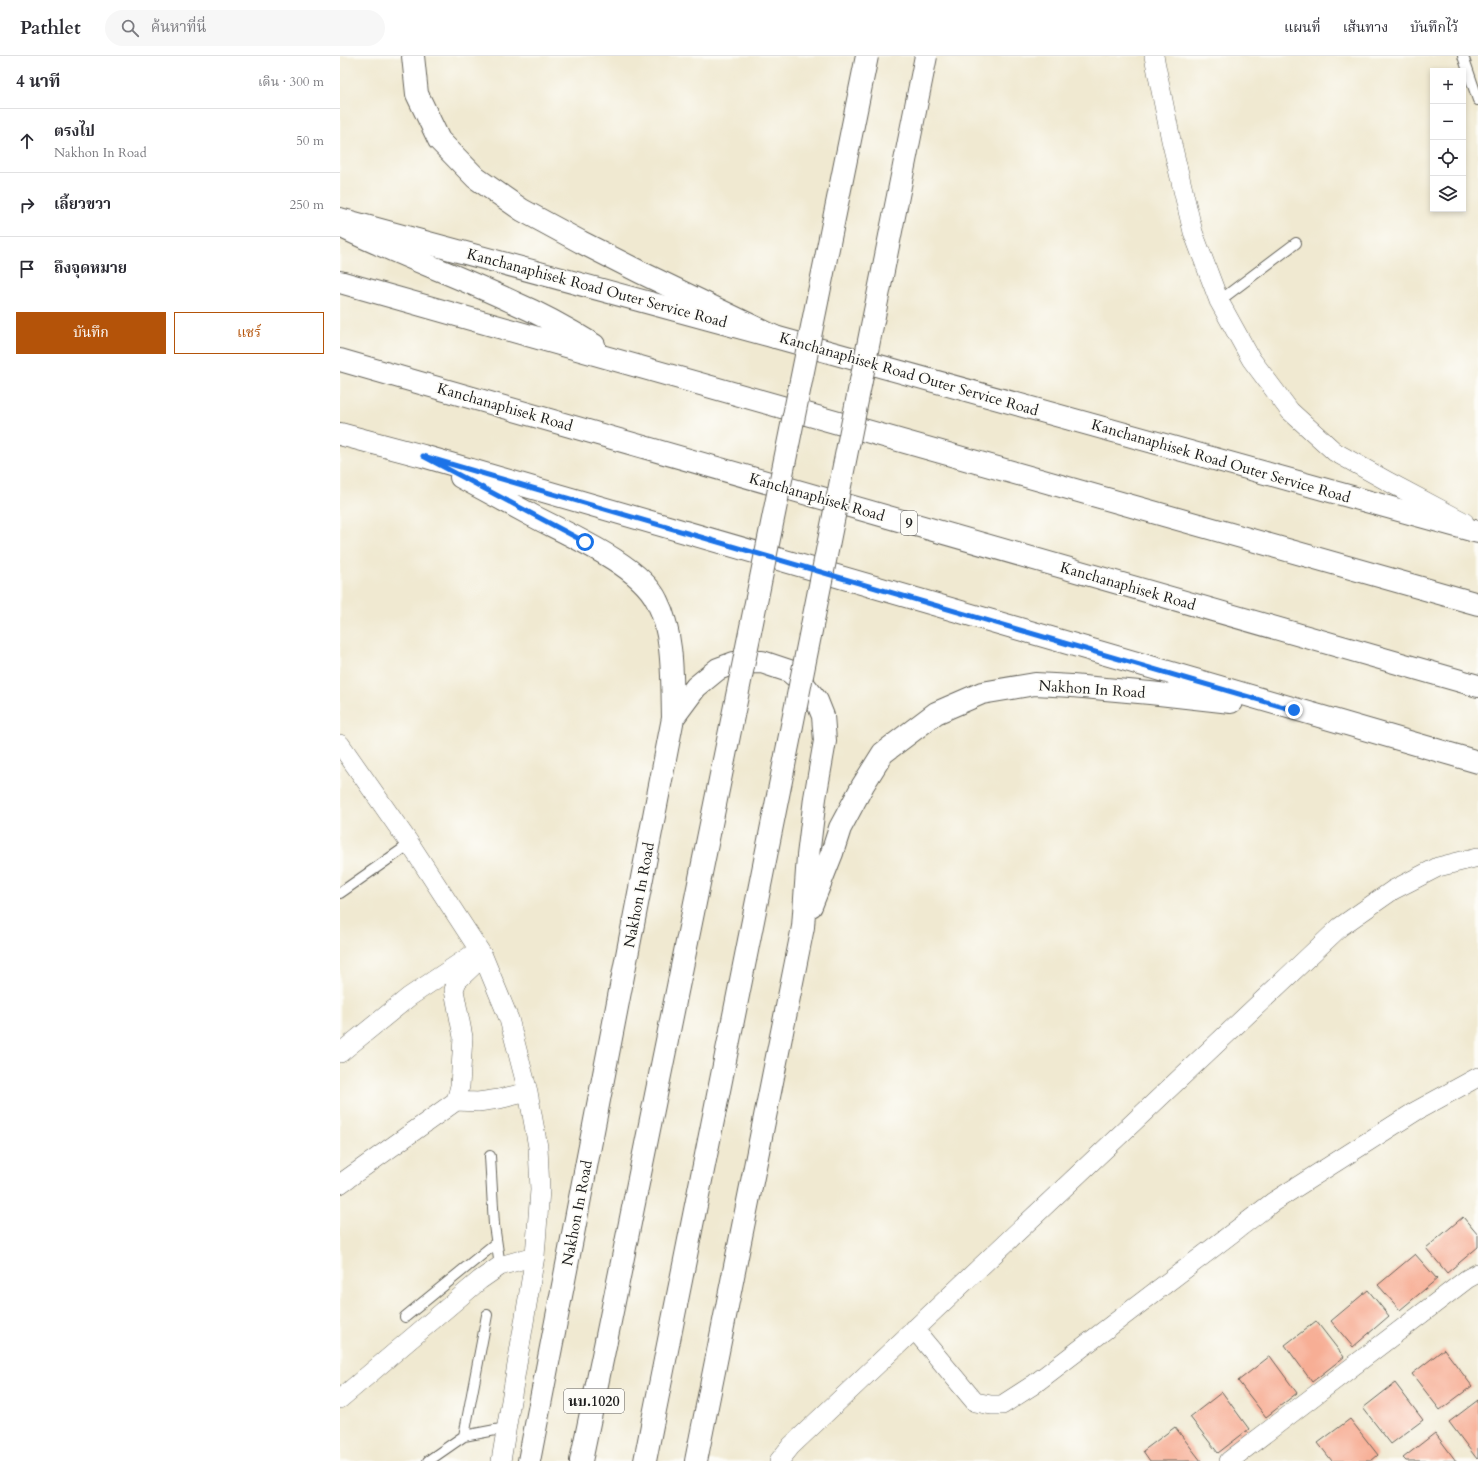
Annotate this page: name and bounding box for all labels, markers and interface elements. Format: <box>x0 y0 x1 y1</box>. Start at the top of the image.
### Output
search box <box>105 10 385 46</box>
text: Pathlet <box>20 15 81 41</box>
icon: search <box>119 17 141 39</box>
text: ค้นหาที่นี่ <box>151 17 207 37</box>
text: แผนที่ <box>1284 18 1321 37</box>
text: เส้นทาง <box>1343 18 1388 37</box>
text: บันทึกไว้ <box>1410 18 1458 37</box>
map controls <box>1430 68 1466 212</box>
button: + <box>1430 68 1466 104</box>
text: 4 นาที <box>16 70 60 93</box>
text: เดิน · 300 m <box>258 73 324 91</box>
button: − <box>1430 104 1466 140</box>
text: ตรงไป <box>54 121 95 141</box>
icon: ahead <box>16 130 38 152</box>
text: 50 m <box>296 132 324 150</box>
button: locate <box>1430 140 1466 176</box>
text: Nakhon In Road <box>54 144 147 162</box>
button: layers <box>1430 176 1466 212</box>
icon: right <box>16 194 38 216</box>
text: เลี้ยวขวา <box>54 194 111 214</box>
text: 250 m <box>290 196 324 214</box>
street label: Kanchanaphisek Road Outer Service Road <box>465 244 729 332</box>
icon: arrive <box>16 258 38 280</box>
text: ถึงจุดหมาย <box>54 258 127 278</box>
button: บันทึก <box>16 312 166 354</box>
button: แชร์ <box>174 312 324 354</box>
street label: Kanchanaphisek Road Outer Service Road <box>777 327 1041 421</box>
street label: Kanchanaphisek Road <box>435 378 575 436</box>
street label: Kanchanaphisek Road Outer Service Road <box>1089 414 1353 508</box>
street label: Kanchanaphisek Road <box>747 468 887 526</box>
road number: 9 <box>901 511 917 535</box>
route start <box>576 533 594 551</box>
street label: Kanchanaphisek Road <box>1058 557 1198 615</box>
street label: Nakhon In Road <box>1038 675 1146 703</box>
route end <box>1285 701 1303 719</box>
street label: Nakhon In Road <box>619 841 659 949</box>
street label: Nakhon In Road <box>557 1159 597 1267</box>
road number: นบ.1020 <box>564 1389 624 1413</box>

